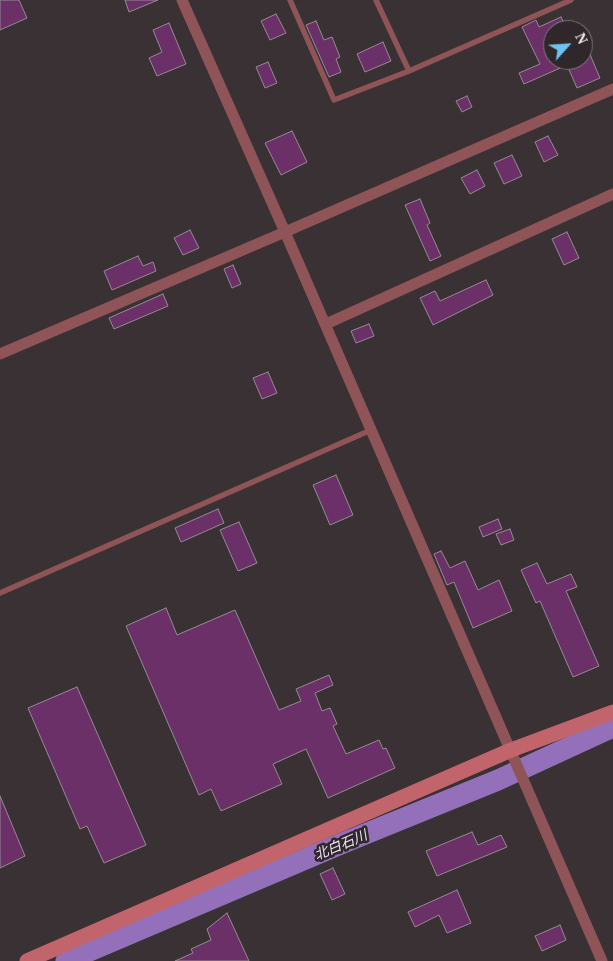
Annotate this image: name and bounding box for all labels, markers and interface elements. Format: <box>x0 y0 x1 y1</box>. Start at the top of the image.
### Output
north arrow <box>543 20 593 70</box>
text: N <box>572 31 590 46</box>
water label: 北白石川 <box>312 827 370 865</box>

